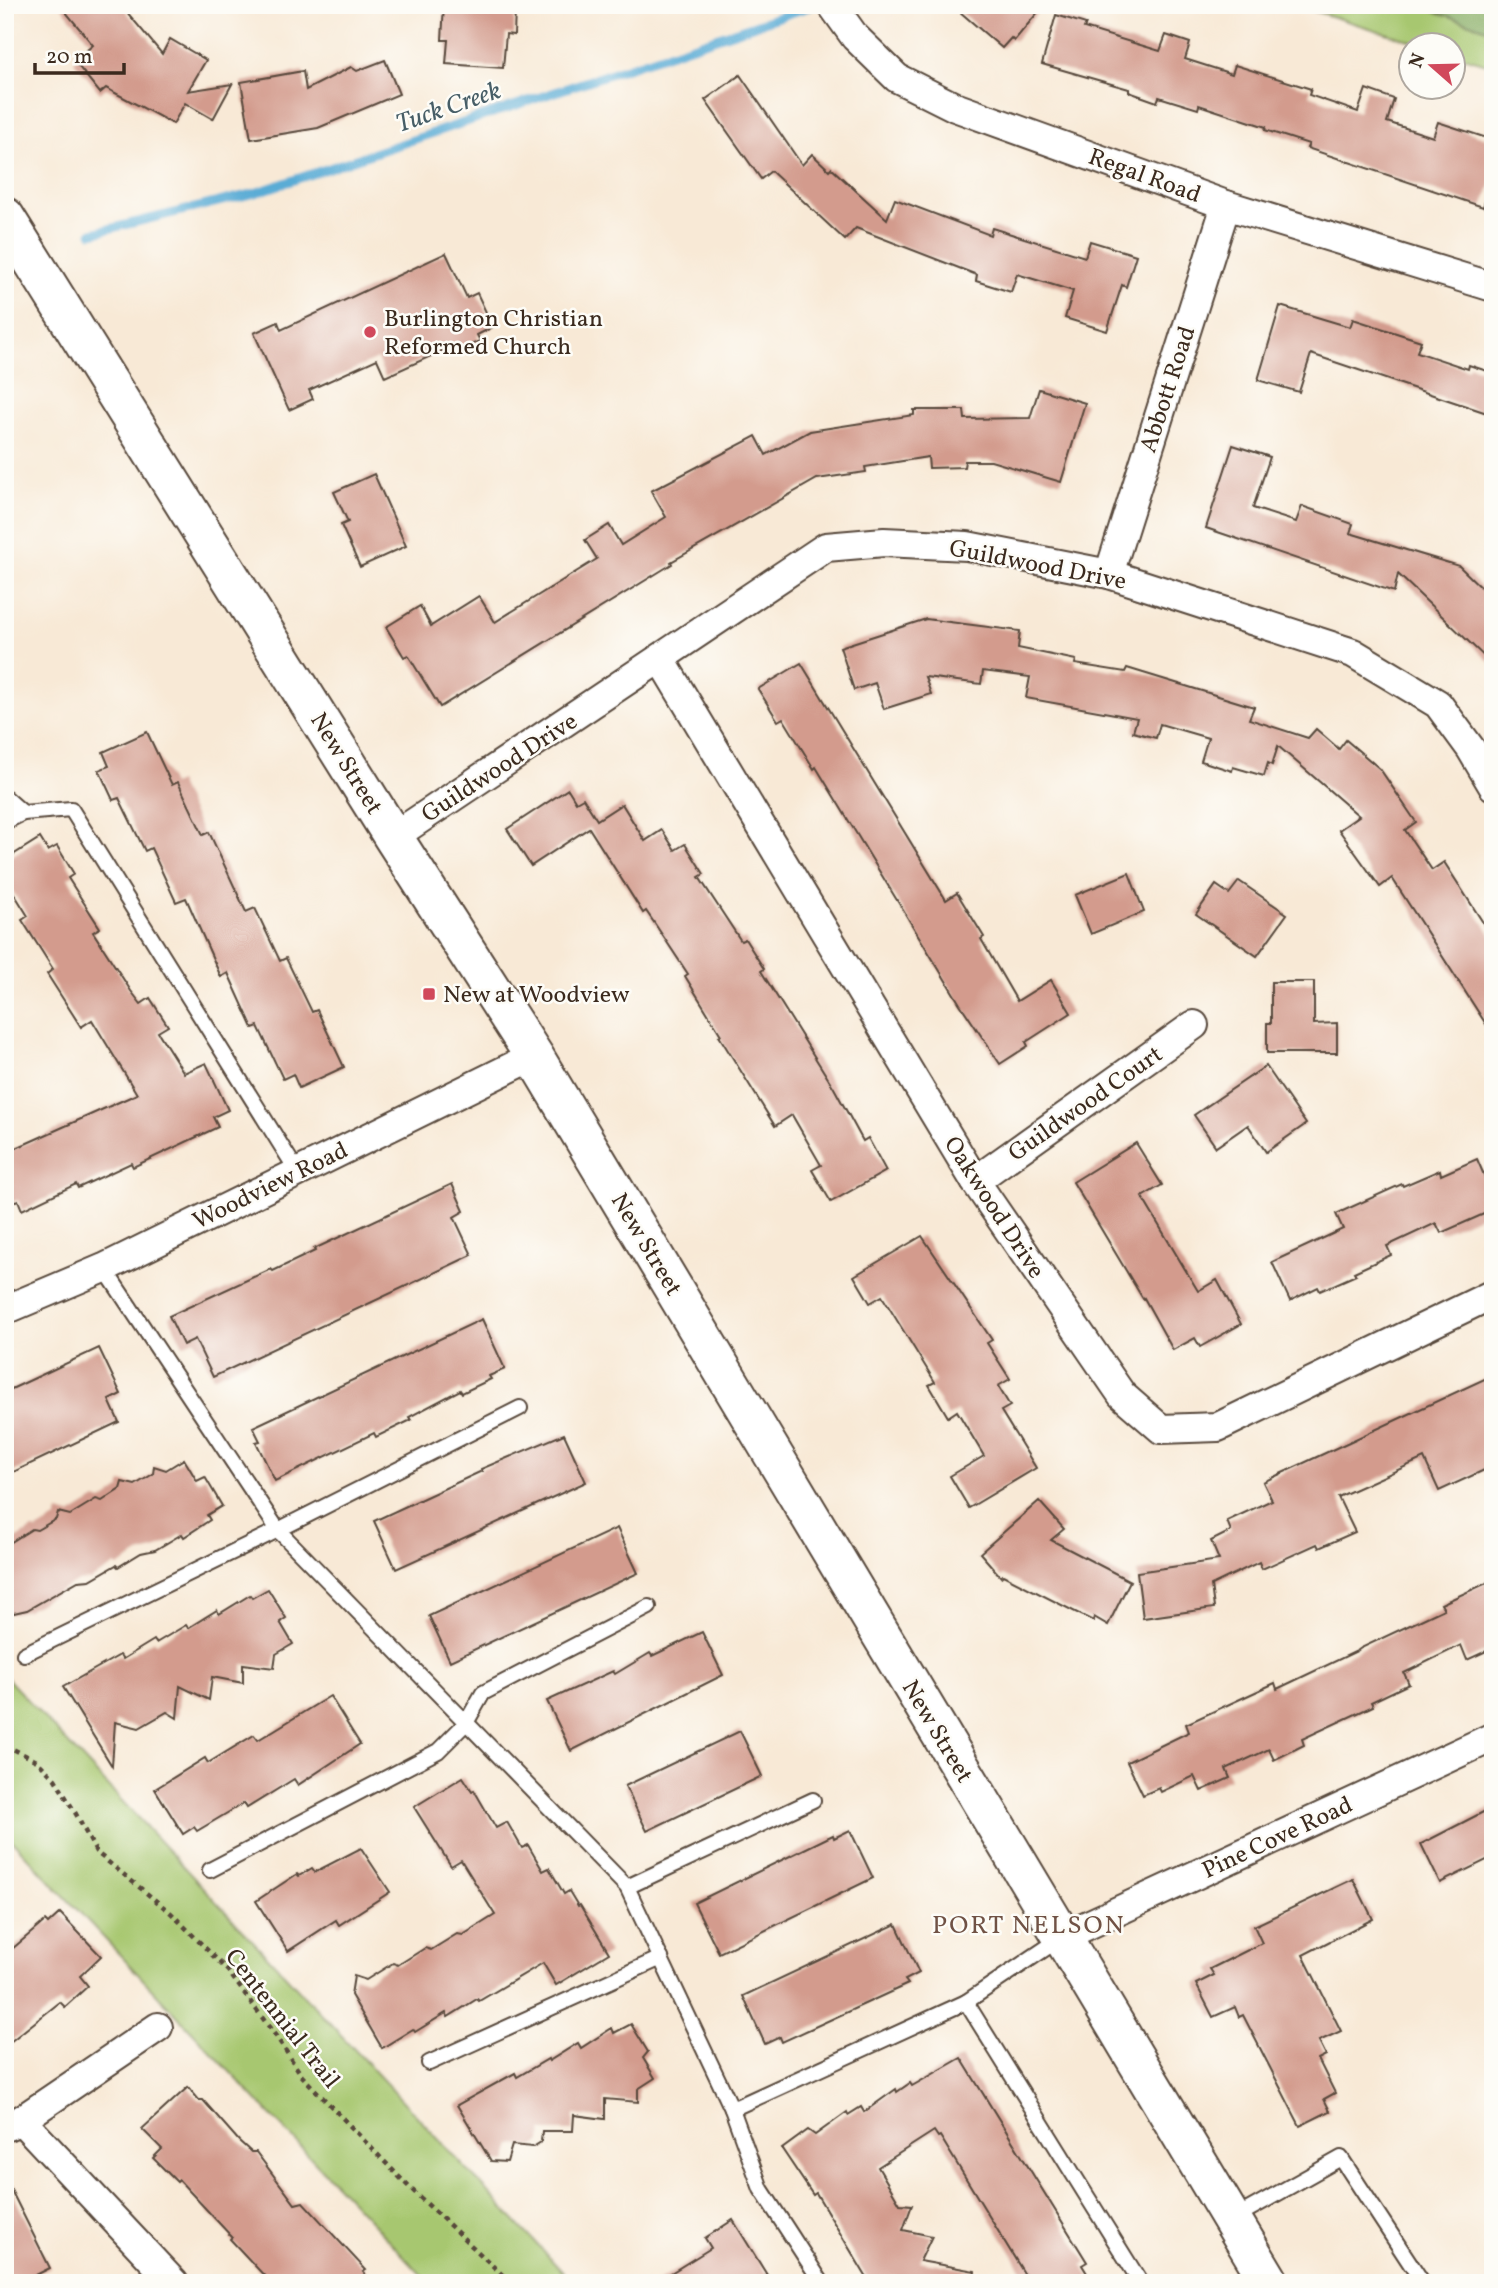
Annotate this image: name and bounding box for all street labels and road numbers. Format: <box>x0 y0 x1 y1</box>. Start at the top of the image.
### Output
street label: Regal Road <box>1083 141 1205 213</box>
street label: Abbott Road <box>1132 322 1205 457</box>
street label: Guildwood Drive <box>946 532 1129 600</box>
street label: Guildwood Drive <box>415 705 585 832</box>
street label: New Street <box>301 706 390 822</box>
street label: Guildwood Court <box>1002 1039 1170 1171</box>
street label: Oakwood Drive <box>935 1130 1052 1286</box>
street label: Woodview Road <box>187 1134 354 1239</box>
street label: New Street <box>601 1187 689 1303</box>
street label: New Street <box>892 1674 980 1790</box>
street label: Pine Cove Road <box>1197 1789 1359 1889</box>
street label: Centennial Trail <box>216 1942 347 2096</box>

